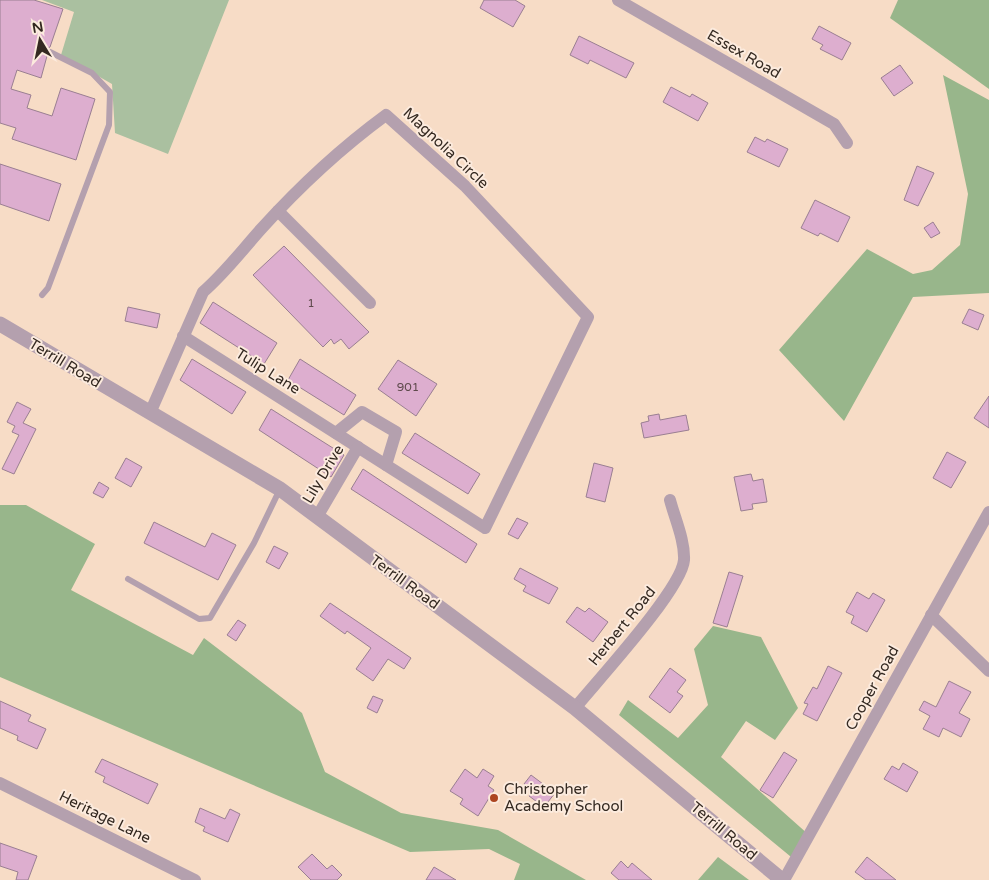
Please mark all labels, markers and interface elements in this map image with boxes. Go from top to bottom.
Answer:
north arrow [15,15,65,65]
text: N [31,18,45,37]
street label: Essex Road [704,26,784,82]
street label: Magnolia Circle [400,104,492,192]
house number: 1 [307,296,315,310]
street label: Terrill Road [26,334,104,392]
street label: Tulip Lane [232,344,304,398]
house number: 901 [397,380,419,394]
street label: Lily Drive [299,442,347,506]
street label: Terrill Road [367,551,443,613]
street label: Herbert Road [585,583,659,669]
street label: Cooper Road [841,643,903,733]
place label: Christopher Academy School [504,780,623,815]
street label: Heritage Lane [56,787,154,847]
marker: Christopher Academy School [488,792,500,804]
street label: Terrill Road [687,798,761,864]

